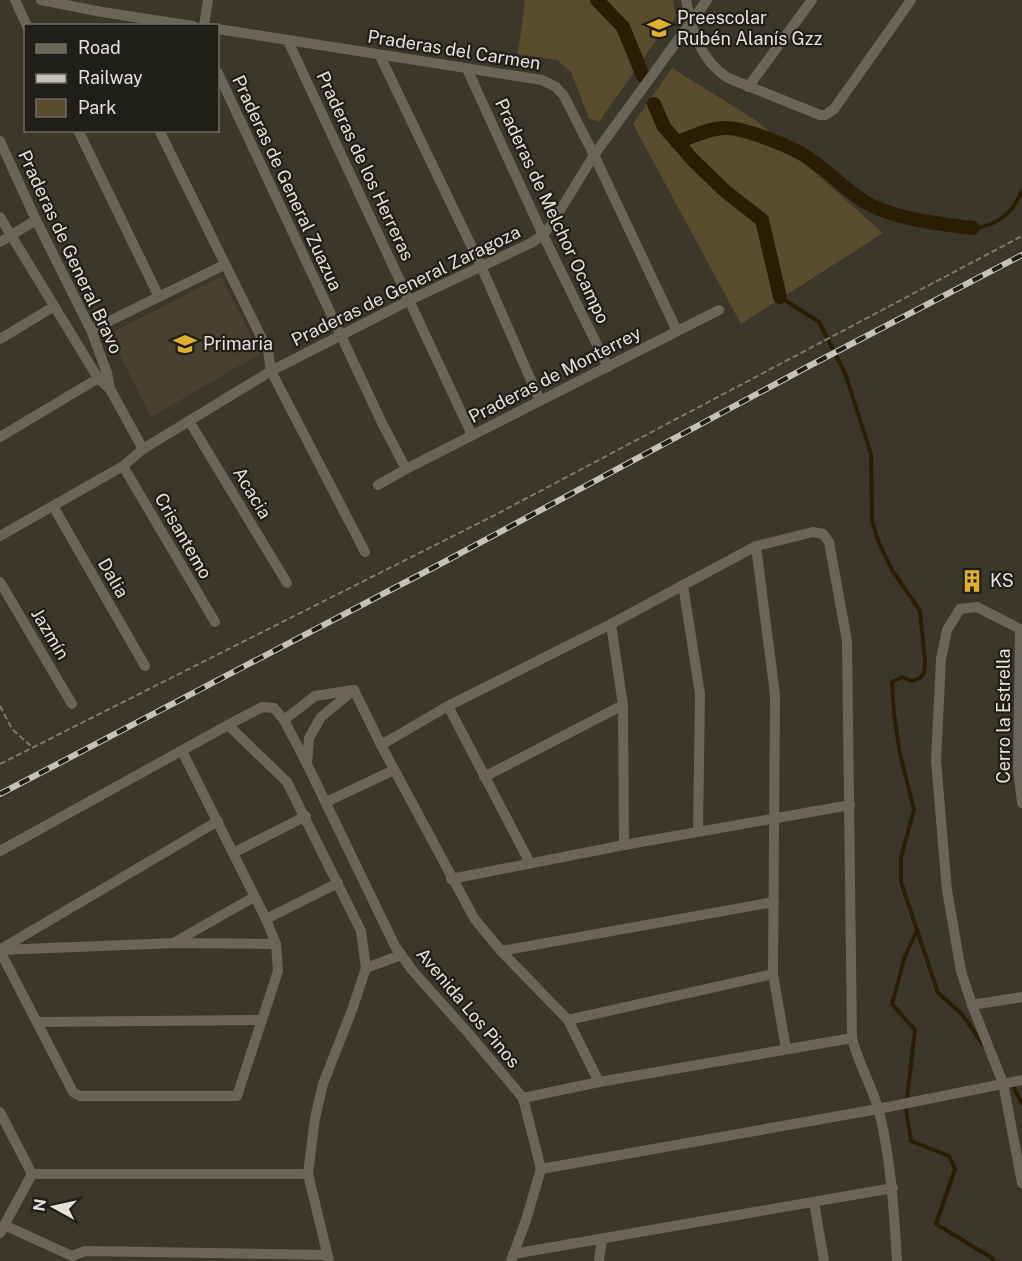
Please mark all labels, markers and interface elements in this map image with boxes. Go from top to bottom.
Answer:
place label: Preescolar Rubén Alanís Gzz [677,7,822,49]
school or university icon: Preescolar Rubén Alanís Gzz [646,15,672,41]
legend [24,24,219,132]
street label: Praderas del Carmen [366,25,542,74]
text: Road [78,37,121,58]
text: Railway [78,67,143,88]
street label: Praderas de los Herreras [312,68,419,264]
street label: Praderas de General Zuazua [228,72,347,294]
street label: Praderas de Melchor Ocampo [491,95,614,327]
text: Park [78,97,116,118]
street label: Praderas de General Bravo [14,147,127,357]
street label: Praderas de General Zaragoza [288,221,524,350]
street label: Praderas de Monterrey [465,322,645,427]
school or university icon: Primaria [172,331,198,357]
place label: Primaria [203,333,273,354]
street label: Acacia [229,463,276,522]
street label: Crisantemo [150,489,216,582]
street label: Dalia [94,554,133,601]
building icon: KS [959,568,985,594]
place label: KS [990,570,1014,591]
street label: Jazmín [27,604,74,663]
street label: Cerro la Estrella [993,648,1014,784]
street label: Avenida Los Pinos [412,944,525,1072]
north arrow [24,1177,84,1237]
text: N [29,1197,50,1213]

